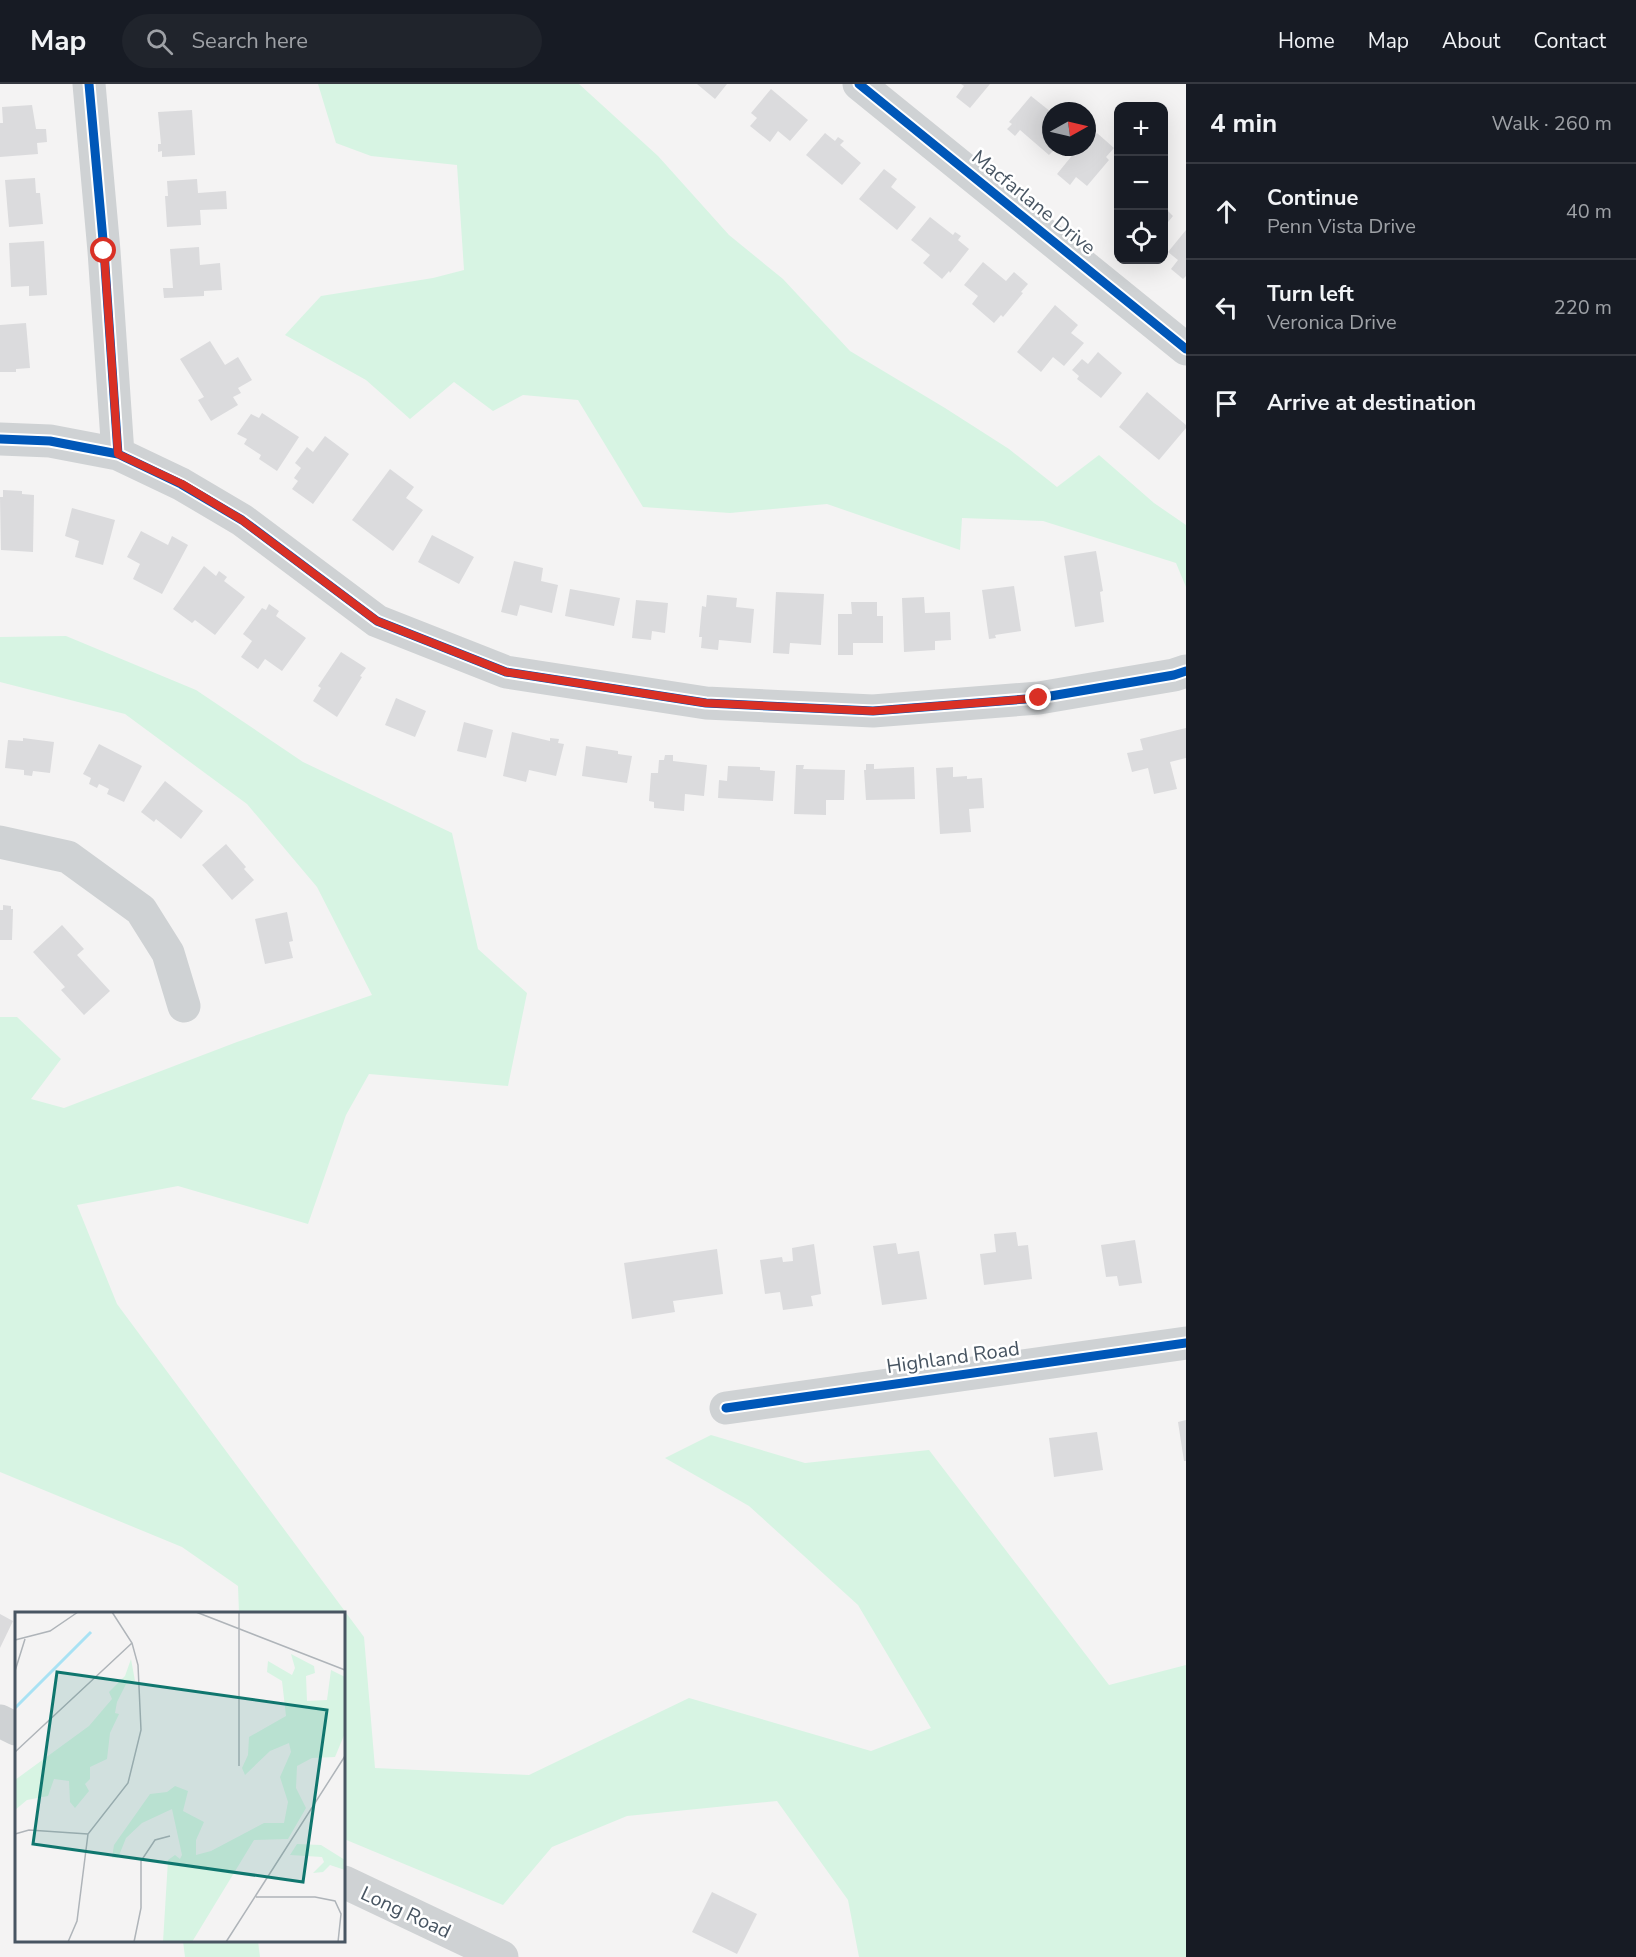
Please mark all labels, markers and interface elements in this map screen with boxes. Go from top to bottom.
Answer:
search box [122,14,542,68]
text: Map [30,22,86,60]
icon: search [143,25,176,58]
text: Search here [191,26,308,56]
text: Home [1278,27,1335,55]
text: Map [1368,27,1409,55]
text: About [1442,27,1500,55]
text: Contact [1533,27,1606,55]
north arrow [1042,102,1096,156]
map controls [1114,102,1168,264]
button: + [1114,102,1168,156]
text: 4 min [1210,106,1277,141]
text: Walk · 260 m [1492,110,1612,137]
street label: Macfarlane Drive [966,144,1101,261]
button: − [1114,156,1168,210]
text: Continue [1267,183,1358,213]
icon: ahead [1210,195,1243,228]
text: 40 m [1566,198,1612,225]
button: locate [1114,210,1168,264]
text: Penn Vista Drive [1267,213,1416,240]
route start [90,237,116,263]
text: Turn left [1267,279,1354,309]
icon: left [1210,291,1243,324]
text: 220 m [1554,294,1612,321]
text: Veronica Drive [1267,309,1397,336]
icon: arrive [1210,387,1243,420]
text: Arrive at destination [1267,388,1476,418]
route end [1025,684,1051,710]
street label: Highland Road [885,1335,1021,1380]
inset map [15,1612,345,1942]
street label: Long Road [356,1880,455,1945]

